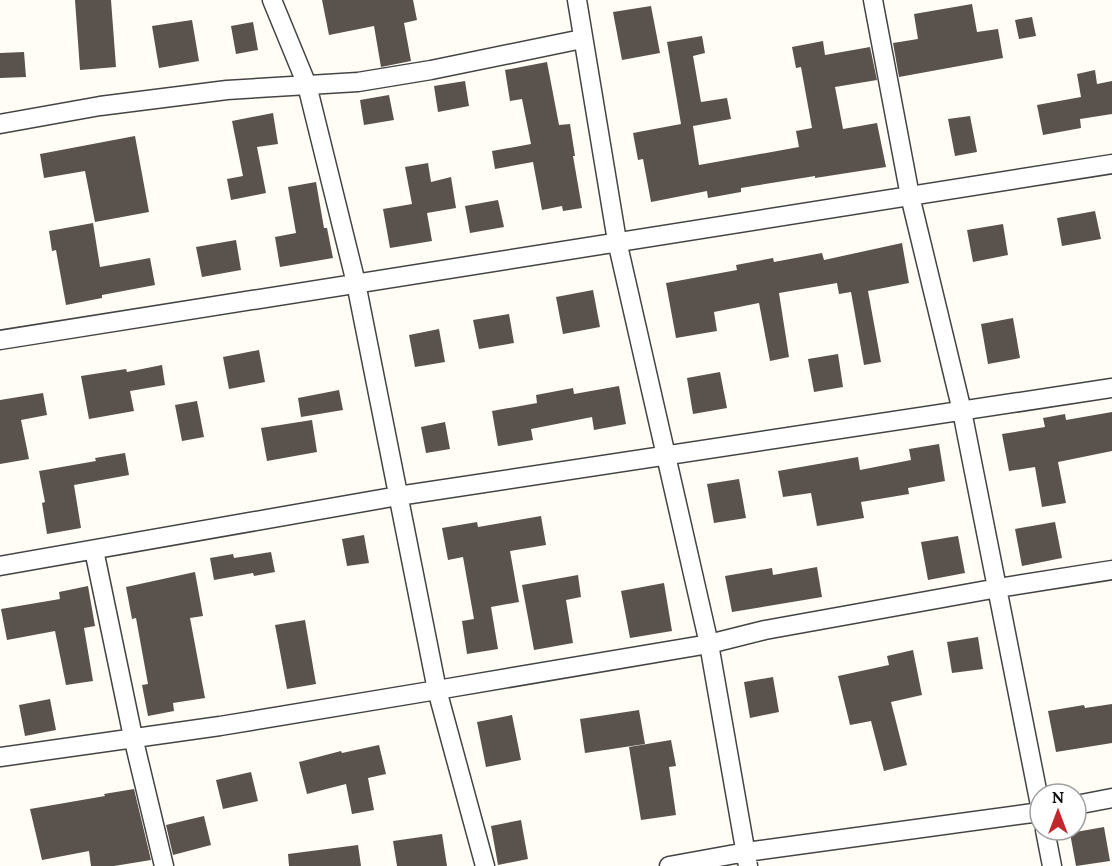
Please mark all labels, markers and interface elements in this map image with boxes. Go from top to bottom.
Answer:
north arrow [1028,782,1088,842]
text: N [1052,787,1064,807]

